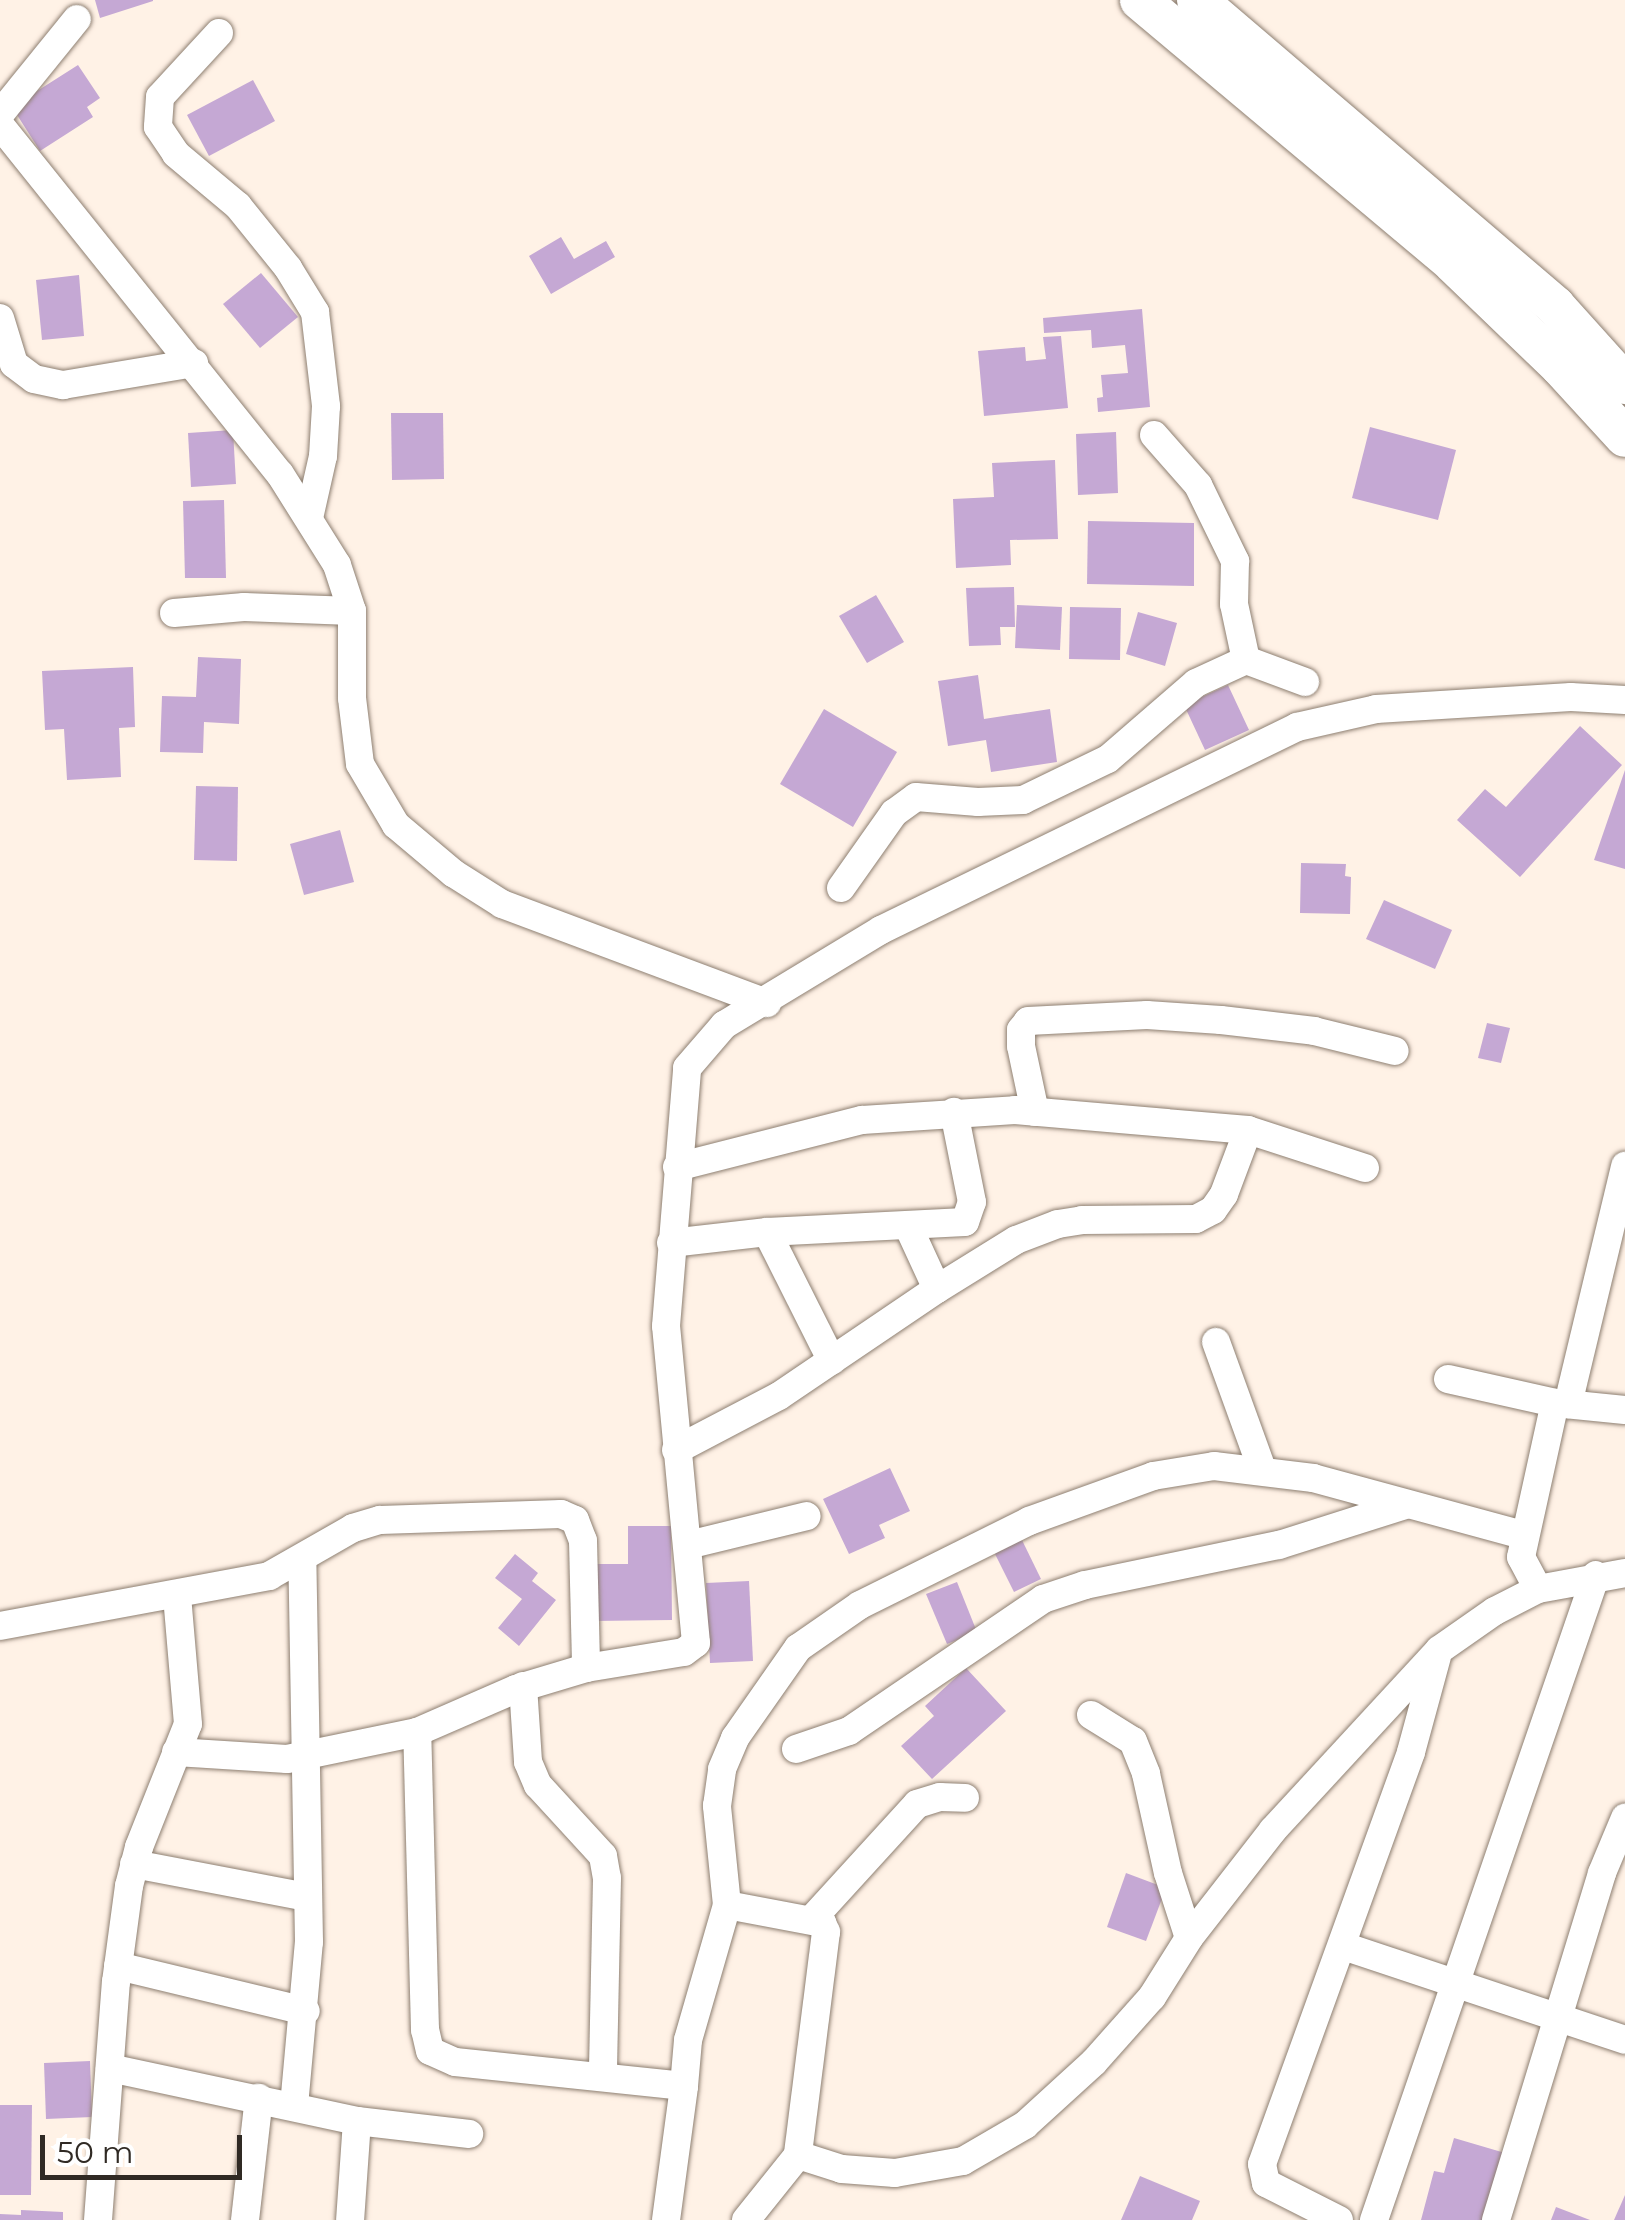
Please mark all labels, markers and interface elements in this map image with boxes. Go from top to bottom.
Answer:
scale bar [45,2115,248,2177]
text: 50 m [57,2134,134,2171]

